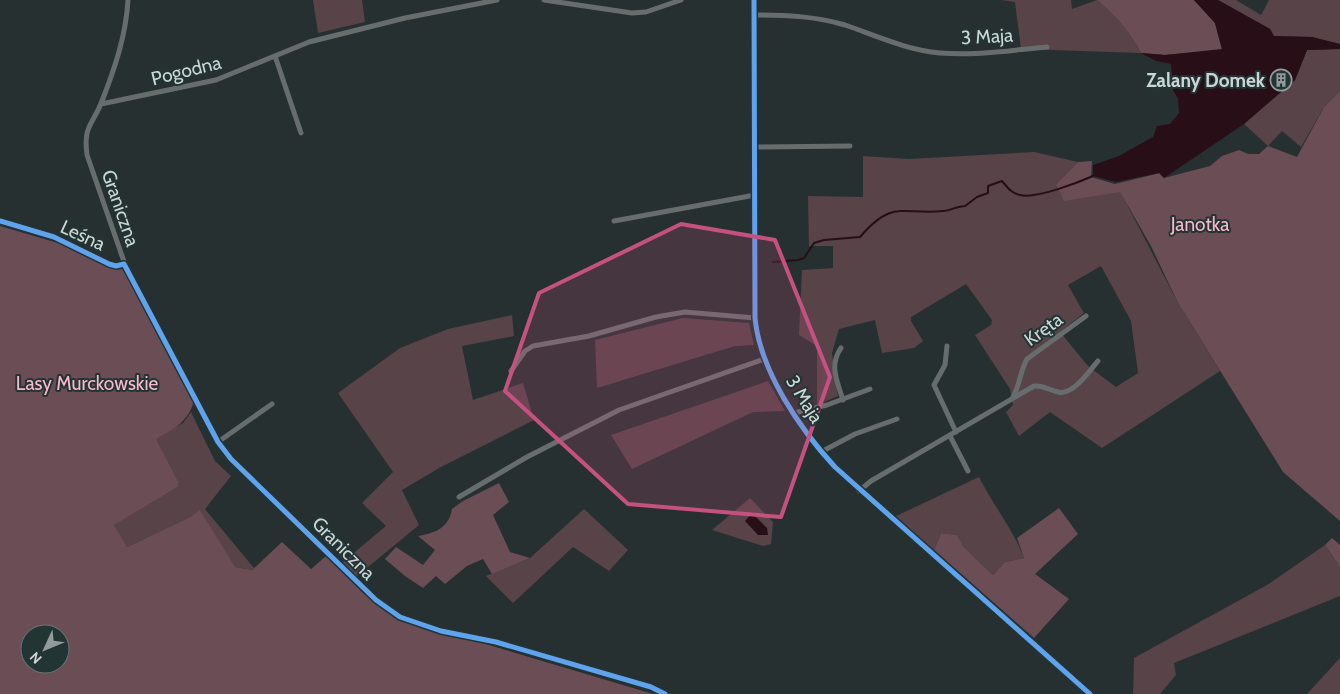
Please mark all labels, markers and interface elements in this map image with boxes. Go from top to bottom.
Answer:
street label: 3 Maja [960,24,1014,49]
street label: Pogodna [149,51,223,90]
building icon: Zalany Domek [1269,68,1293,92]
place label: Zalany Domek [1146,69,1266,92]
street label: Graniczna [97,167,144,250]
park label: Janotka [1170,213,1229,236]
street label: Leśna [57,215,109,256]
street label: Kręta [1020,308,1067,351]
street label: 3 Maja [781,371,828,427]
park label: Lasy Murckowskie [16,372,158,395]
street label: Graniczna [307,512,380,585]
north arrow [20,624,70,674]
text: N [26,648,46,668]

